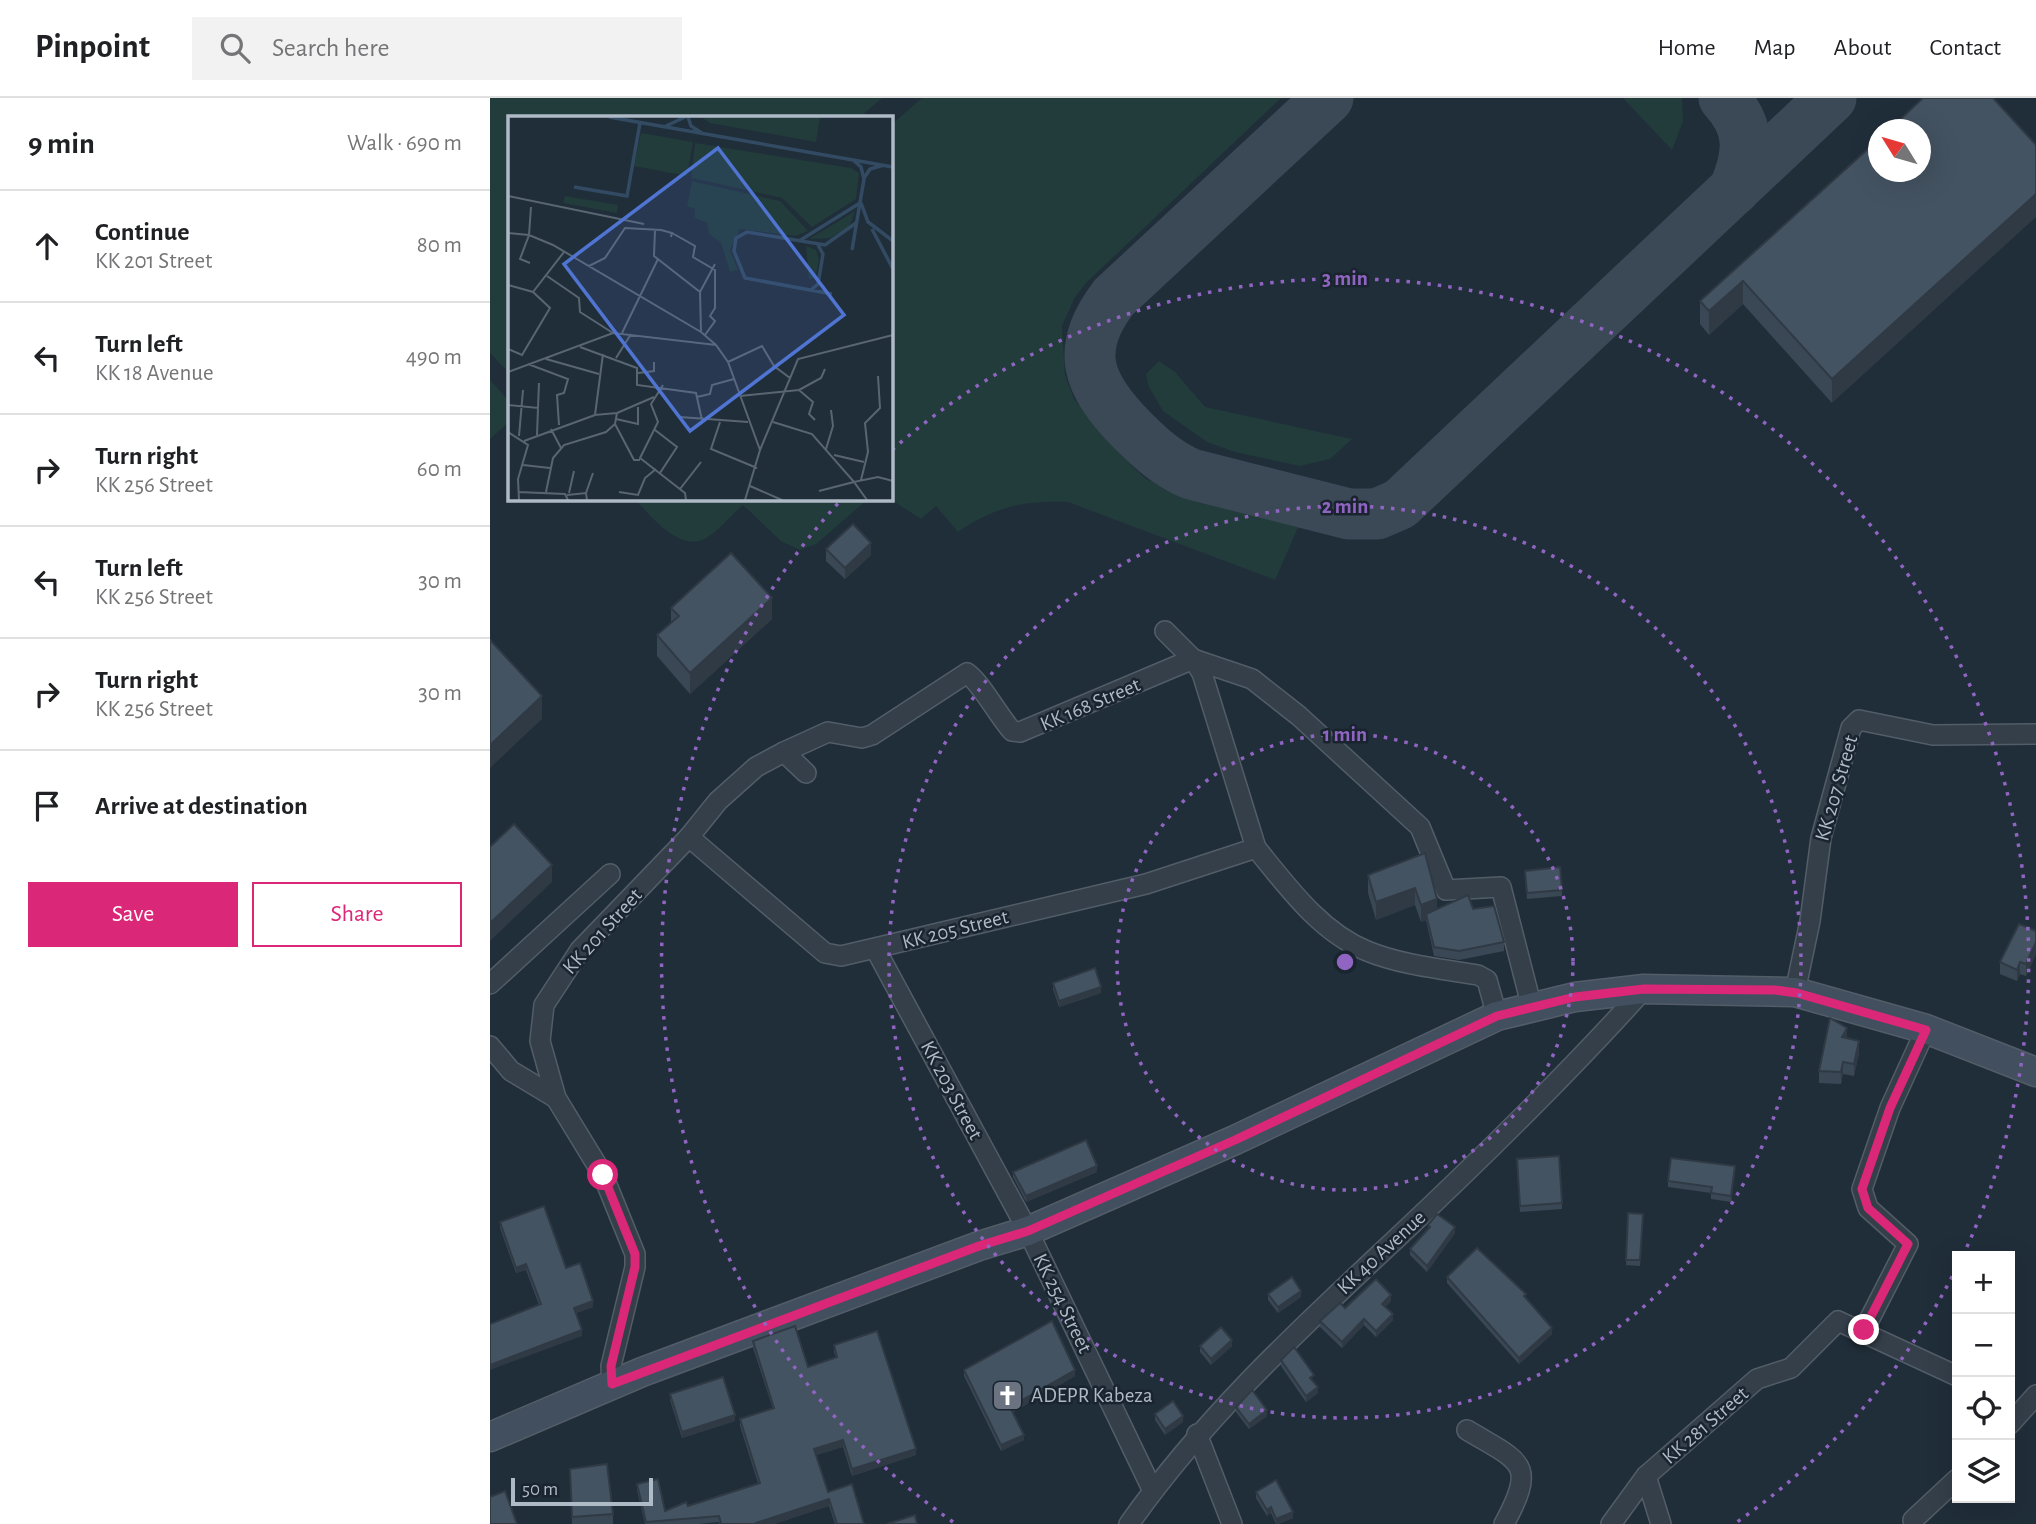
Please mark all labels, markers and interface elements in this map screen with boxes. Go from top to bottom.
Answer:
search box [192,17,682,80]
icon: search [216,29,254,67]
text: Pinpoint [35,31,150,64]
text: Search here [272,35,390,61]
text: Home [1658,36,1716,60]
text: Map [1754,36,1796,60]
text: About [1834,36,1891,60]
text: Contact [1929,36,2001,60]
inset map [508,116,892,500]
north arrow [1868,119,1931,182]
text: 9 min [28,129,95,159]
text: Walk · 690 m [347,132,462,155]
text: Continue [95,219,190,245]
icon: ahead [28,227,66,265]
text: 80 m [417,234,462,257]
text: KK 201 Street [95,250,212,273]
text: 3 min [1322,268,1368,289]
text: Turn left [95,331,183,357]
icon: left [28,339,66,377]
text: 490 m [406,346,462,369]
text: KK 18 Avenue [95,362,214,385]
text: Turn right [95,443,198,469]
icon: right [28,451,66,489]
text: 60 m [417,458,462,481]
text: KK 256 Street [95,474,213,497]
text: 2 min [1322,496,1368,517]
text: Turn left [95,555,183,581]
icon: left [28,563,66,601]
text: 30 m [418,570,462,593]
text: KK 256 Street [95,586,213,609]
text: Turn right [95,667,198,693]
street label: KK 168 Street [1037,674,1144,735]
icon: right [28,675,66,713]
text: 30 m [418,682,462,705]
text: KK 256 Street [95,698,213,721]
text: 1 min [1323,724,1367,745]
street label: KK 207 Street [1811,733,1862,843]
icon: arrive [28,787,66,825]
text: Arrive at destination [95,793,308,819]
button: Save [28,882,238,947]
button: Share [252,882,462,947]
street label: KK 201 Street [559,884,646,978]
street label: KK 205 Street [900,906,1011,953]
centre of rings [1333,950,1357,974]
street label: KK 203 Street [917,1037,986,1143]
route start [587,1159,618,1190]
street label: KK 40 Avenue [1333,1206,1430,1298]
street label: KK 254 Street [1029,1250,1096,1357]
map controls [1952,1251,2015,1503]
button: + [1952,1251,2015,1314]
route end [1848,1314,1879,1345]
button: − [1952,1314,2015,1377]
button: locate [1952,1377,2015,1440]
church icon: ADEPR Kabeza [991,1378,1025,1412]
street label: KK 281 Street [1658,1382,1752,1468]
place label: ADEPR Kabeza [1031,1385,1153,1406]
button: layers [1952,1440,2015,1503]
scale bar [511,1475,653,1507]
text: 50 m [522,1480,558,1499]

